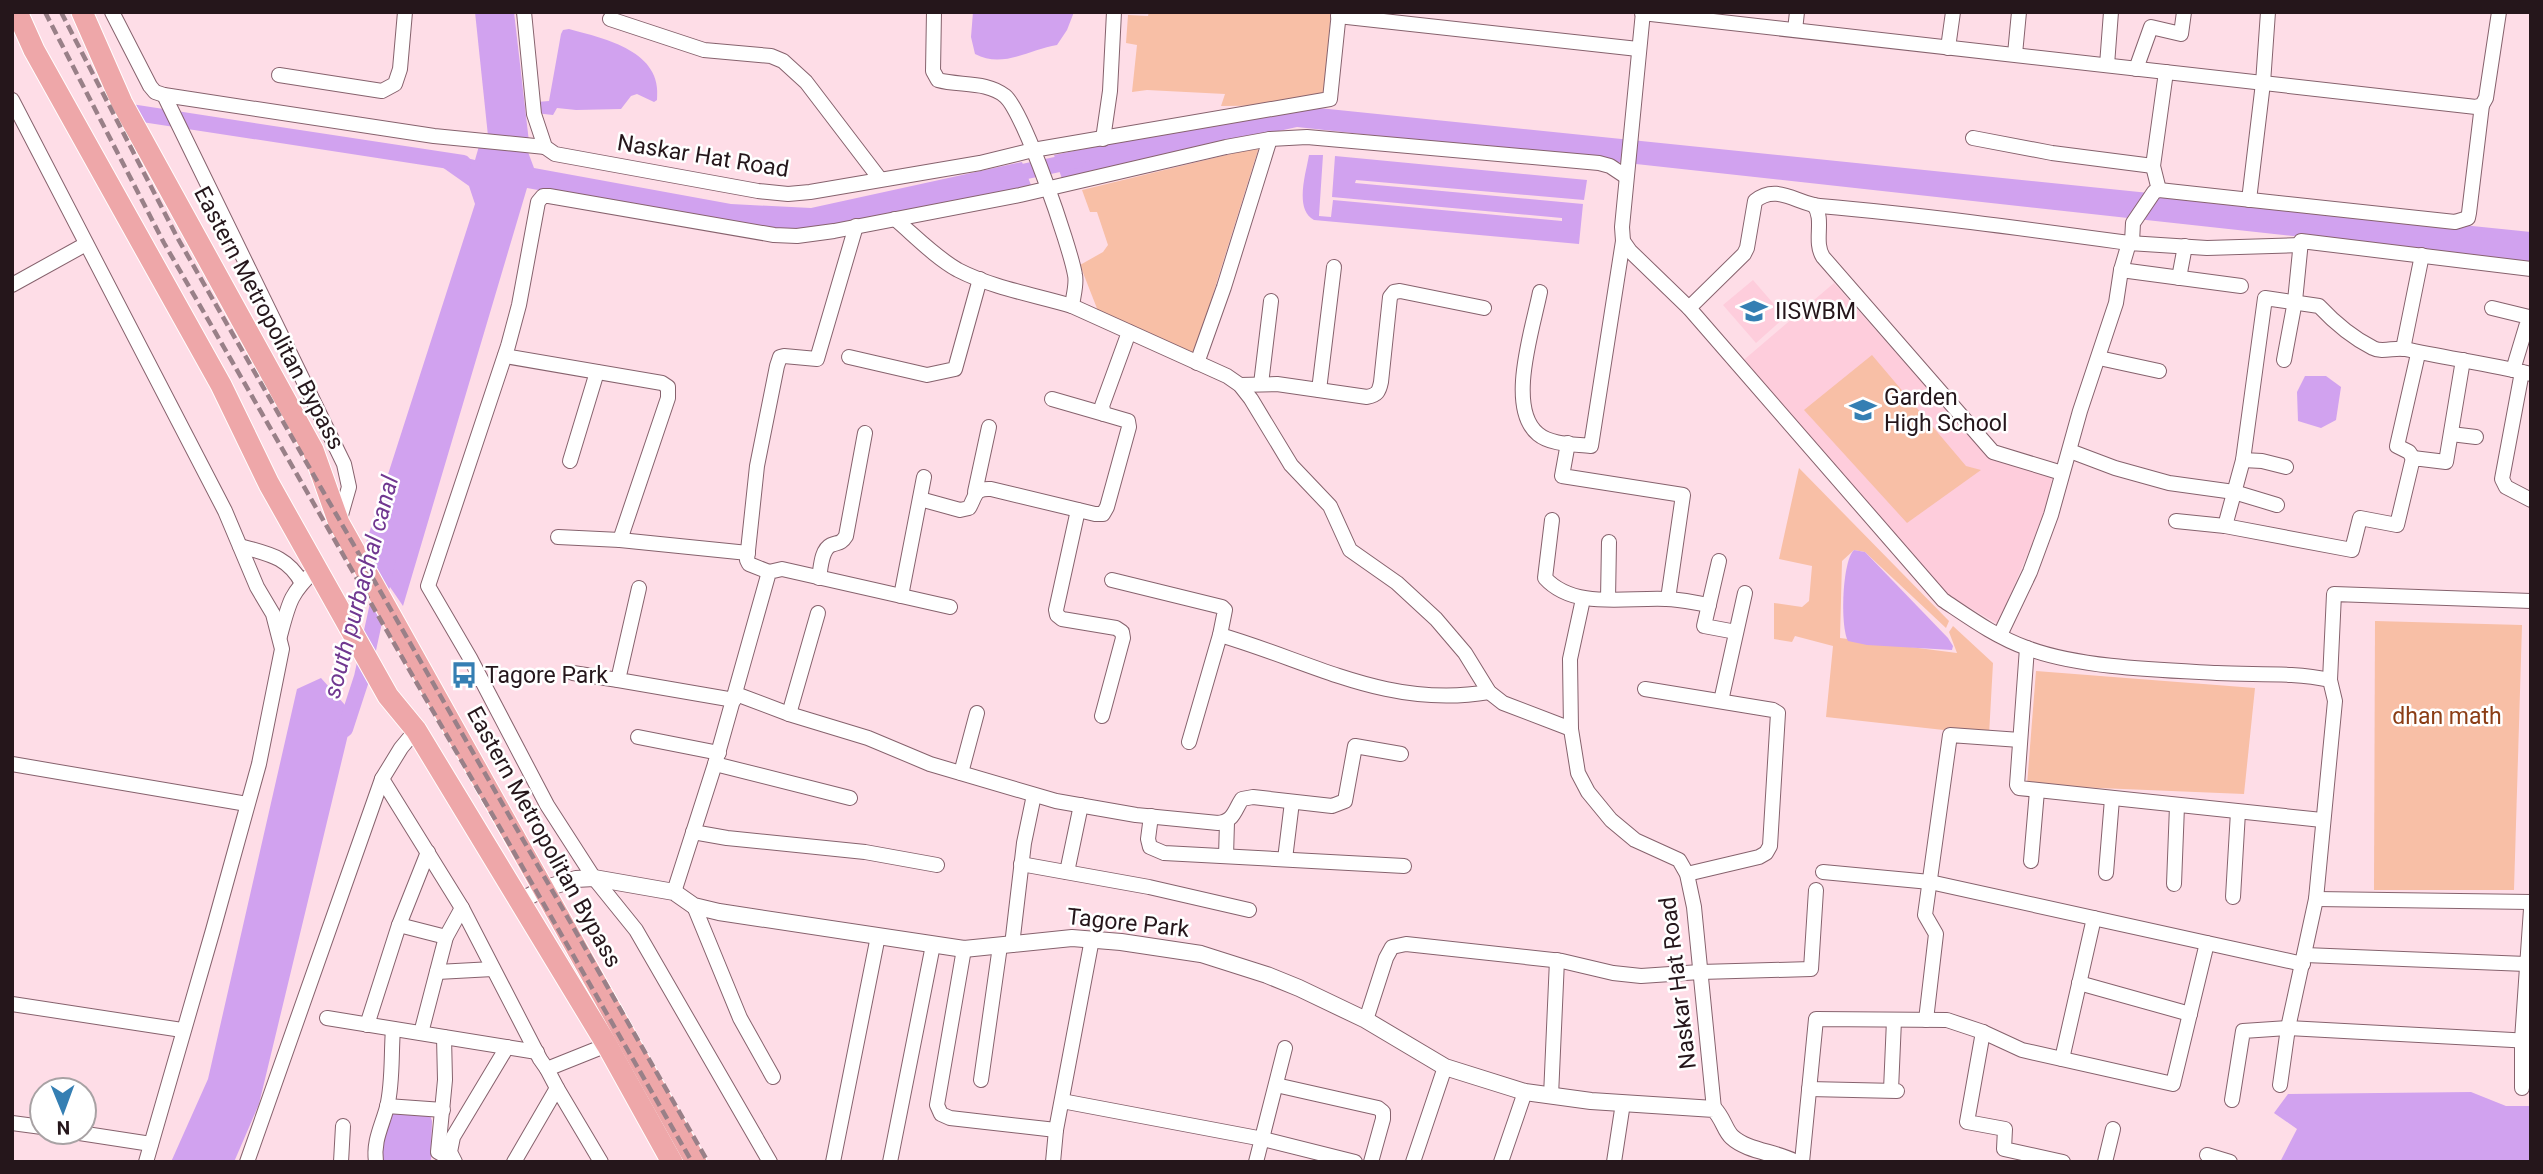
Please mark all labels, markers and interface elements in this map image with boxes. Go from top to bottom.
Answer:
street label: Naskar Hat Road [615,129,791,183]
street label: Eastern Metropolitan Bypass [188,182,350,454]
school or university icon: IISWBM [1739,296,1769,326]
place label: IISWBM [1775,298,1856,325]
place label: Garden High School [1884,384,2007,437]
school or university icon: Garden High School [1848,395,1878,425]
water label: south purbachal canal [318,472,404,701]
bus stop icon: Tagore Park [449,660,479,690]
place label: Tagore Park [485,662,608,689]
street label: Eastern Metropolitan Bypass [461,702,627,972]
park label: dhan math [2392,703,2502,730]
street label: Naskar Hat Road [1654,895,1702,1071]
street label: Tagore Park [1066,903,1191,943]
north arrow [28,1076,98,1146]
text: N [56,1116,70,1139]

